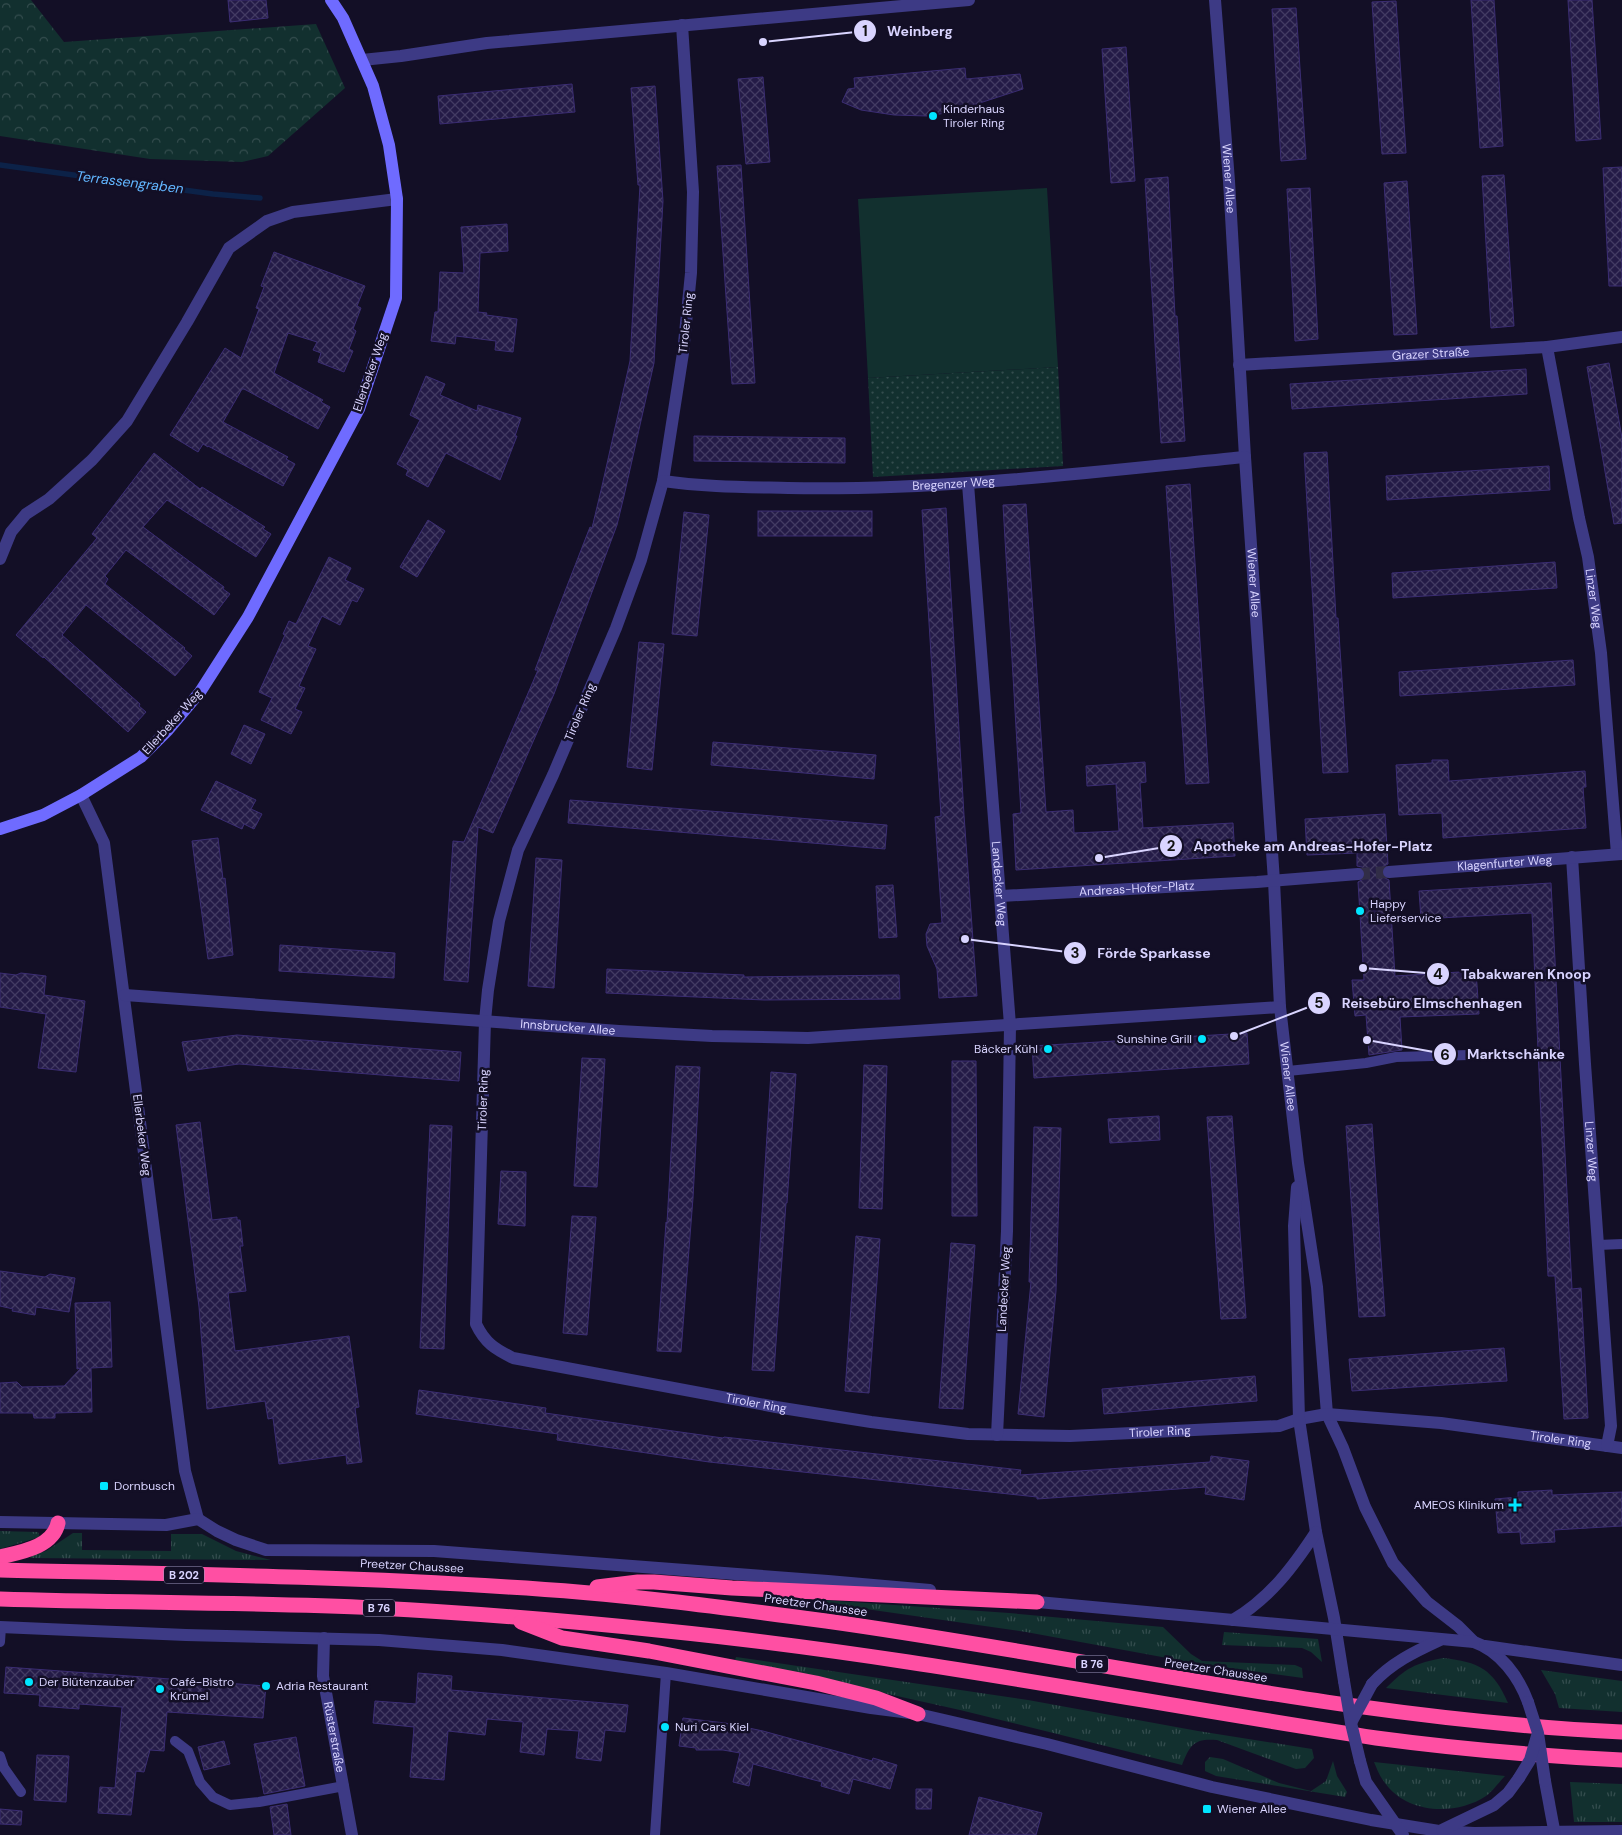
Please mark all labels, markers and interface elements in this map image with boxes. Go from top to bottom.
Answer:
callout: Weinberg [852,16,963,45]
text: 1 [862,21,868,41]
text: Weinberg [887,22,953,40]
place label: Kinderhaus Tiroler Ring [943,101,1005,131]
marker: Kinderhaus Tiroler Ring [927,110,939,122]
street label: Wiener Allee [1218,143,1239,214]
water label: Terrassengraben [75,166,185,198]
street label: Tiroler Ring [675,291,697,355]
street label: Ellerbeker Weg [349,330,391,413]
street label: Grazer Straße [1392,344,1470,364]
street label: Bregenzer Weg [912,473,996,494]
street label: Wiener Allee [1243,547,1264,618]
street label: Linzer Weg [1582,568,1606,630]
street label: Tiroler Ring [561,680,600,744]
street label: Ellerbeker Weg [139,686,206,758]
callout: Apotheke am Andreas-Hofer-Platz [1159,831,1443,860]
text: 2 [1167,836,1176,856]
text: Apotheke am Andreas-Hofer-Platz [1194,837,1433,855]
street label: Landecker Weg [988,841,1010,927]
street label: Klagenfurter Weg [1456,851,1553,875]
street label: Andreas-Hofer-Platz [1079,877,1195,900]
place label: Happy Lieferservice [1370,896,1441,926]
marker: Happy Lieferservice [1354,905,1366,917]
callout: Förde Sparkasse [1063,938,1221,967]
text: 3 [1070,943,1080,963]
text: Förde Sparkasse [1097,944,1211,962]
callout: Tabakwaren Knoop [1426,959,1601,988]
text: 4 [1433,964,1443,984]
text: Tabakwaren Knoop [1461,965,1591,983]
callout: Reisebüro Elmschenhagen [1306,989,1532,1018]
text: 5 [1314,993,1324,1013]
text: Reisebüro Elmschenhagen [1342,994,1522,1012]
street label: Innsbrucker Allee [520,1016,616,1039]
place label: Sunshine Grill [1117,1031,1192,1047]
marker: Sunshine Grill [1196,1033,1208,1045]
callout: Marktschänke [1433,1040,1575,1069]
place label: Bäcker Kühl [974,1041,1038,1057]
street label: Wiener Allee [1276,1041,1300,1112]
marker: Bäcker Kühl [1042,1043,1054,1055]
text: 6 [1440,1045,1450,1065]
text: Marktschänke [1467,1045,1565,1063]
street label: Tiroler Ring [474,1069,492,1131]
street label: Ellerbeker Weg [129,1093,155,1177]
street label: Linzer Weg [1581,1121,1601,1182]
street label: Landecker Weg [994,1246,1014,1332]
street label: Tiroler Ring [724,1390,788,1417]
street label: Tiroler Ring [1129,1422,1191,1441]
street label: Tiroler Ring [1529,1427,1593,1452]
place label: Dornbusch [114,1478,175,1494]
marker: Dornbusch [98,1480,110,1492]
place label: AMEOS Klinikum [1414,1497,1504,1513]
marker: AMEOS Klinikum [1508,1498,1522,1512]
street label: Preetzer Chaussee [360,1555,464,1577]
road number: B 202 [164,1566,204,1584]
street label: Preetzer Chaussee [763,1590,869,1620]
road number: B 76 [363,1600,395,1616]
street label: Preetzer Chaussee [1163,1654,1269,1686]
road number: B 76 [1076,1656,1108,1672]
place label: Der Blütenzauber [39,1674,135,1690]
place label: Café-Bistro Krümel [170,1674,234,1704]
marker: Der Blütenzauber [23,1676,35,1688]
place label: Adria Restaurant [276,1678,369,1694]
marker: Adria Restaurant [260,1680,272,1692]
marker: Café-Bistro Krümel [154,1683,166,1695]
street label: Rüsterstraße [320,1700,348,1774]
place label: Nuri Cars Kiel [675,1719,749,1735]
marker: Nuri Cars Kiel [659,1721,671,1733]
place label: Wiener Allee [1217,1801,1287,1817]
marker: Wiener Allee [1201,1803,1213,1815]

